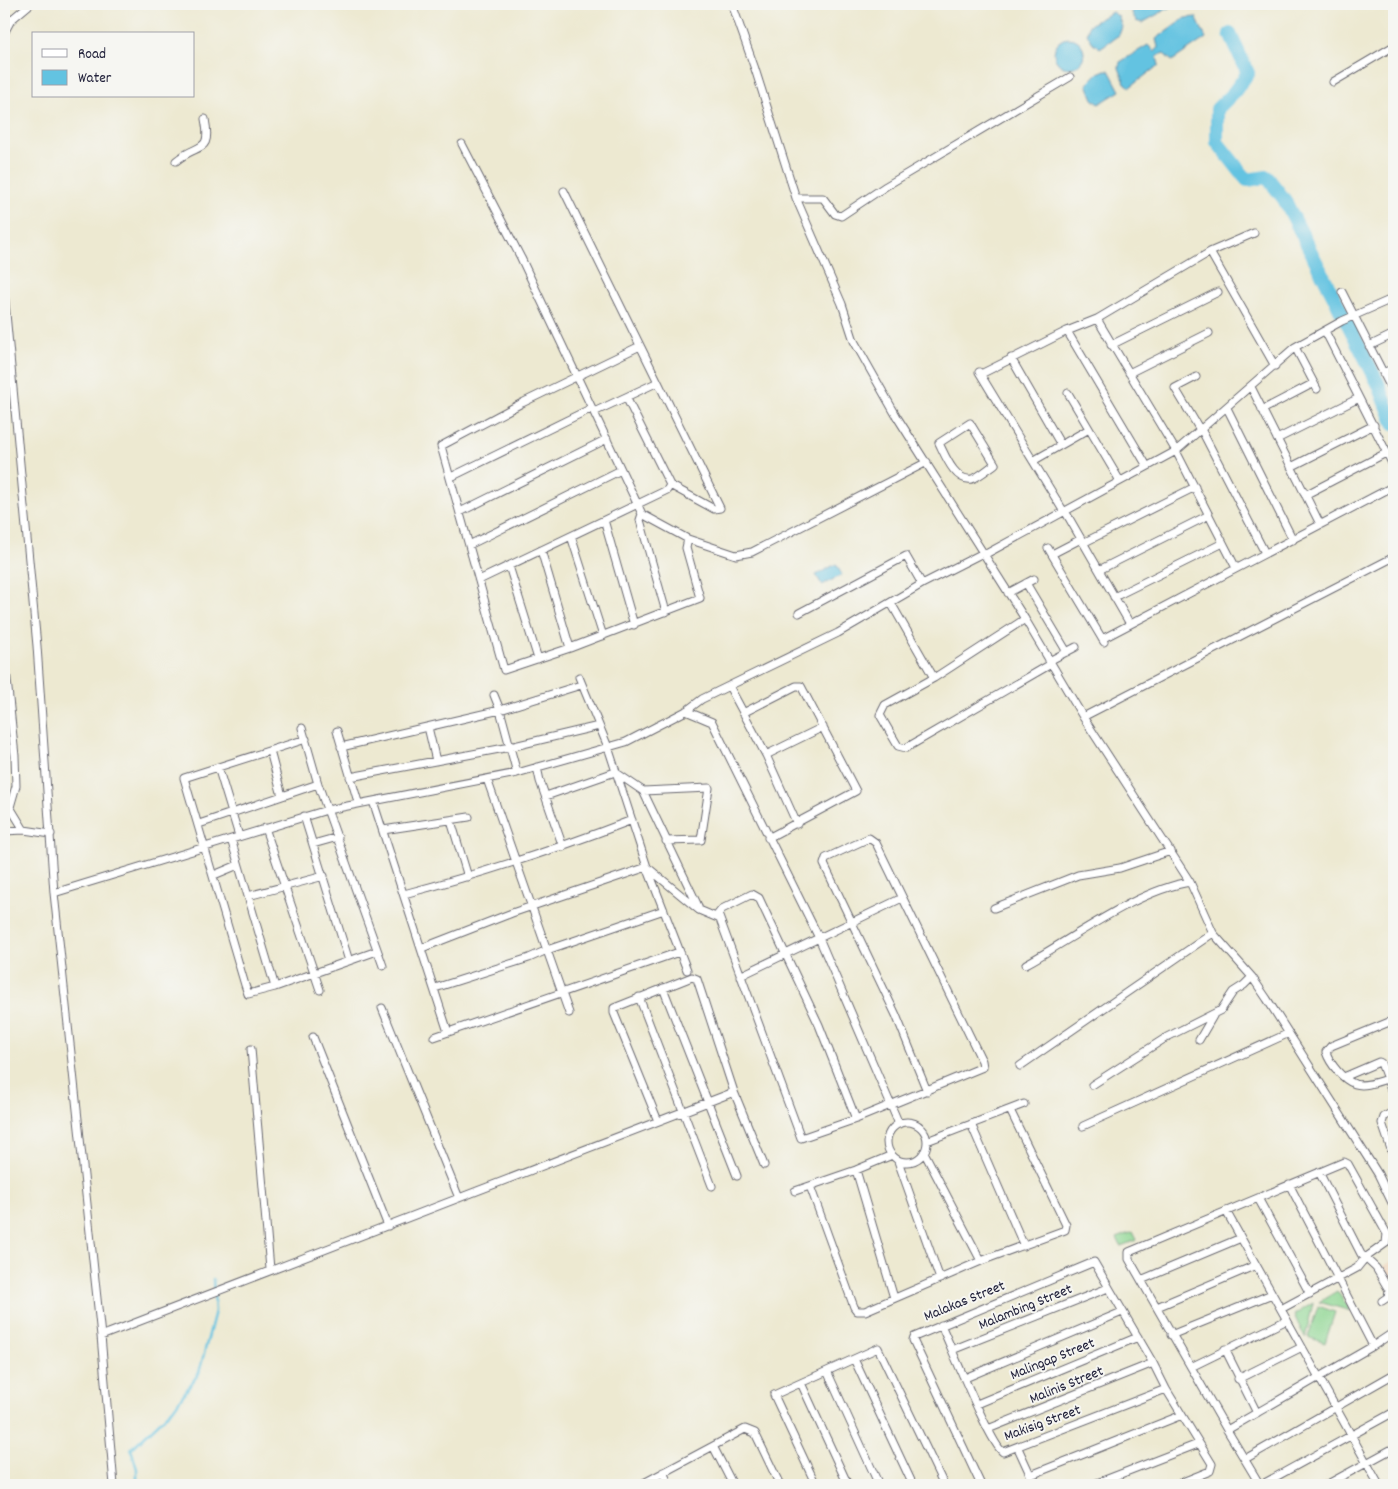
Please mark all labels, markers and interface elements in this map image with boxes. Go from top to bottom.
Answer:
legend [32,32,195,98]
text: Road [78,44,106,66]
text: Water [78,68,112,90]
street label: Malakas Street [921,1275,1009,1328]
street label: Malambing Street [976,1279,1076,1337]
street label: Malingap Street [1007,1333,1099,1387]
street label: Malinis Street [1026,1361,1107,1411]
street label: Makisig Street [1001,1400,1085,1448]

